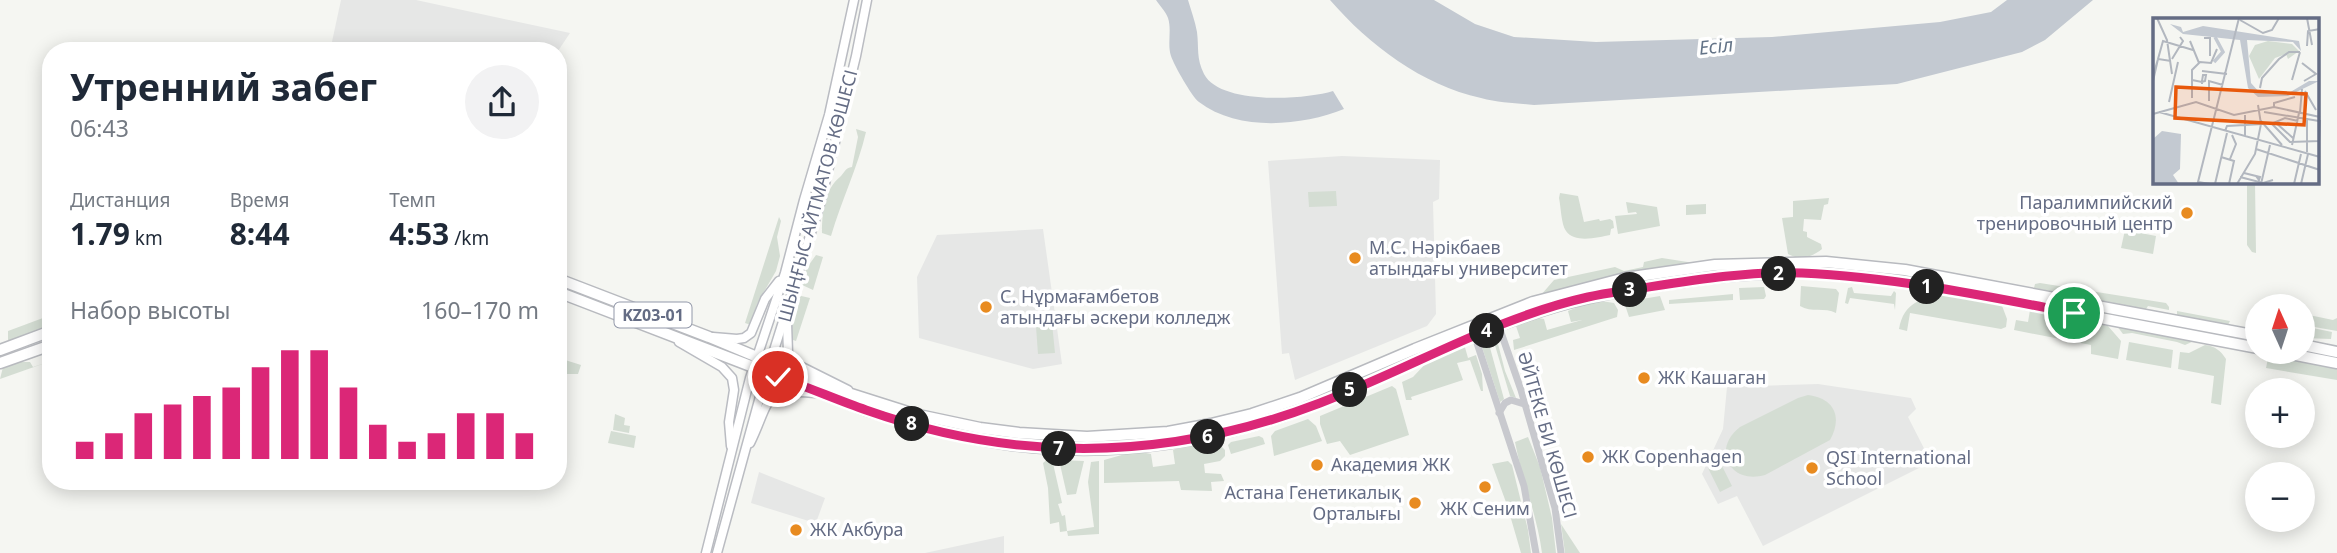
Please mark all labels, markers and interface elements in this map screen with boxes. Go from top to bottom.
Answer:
inset map [2153,18,2320,184]
water label: Есіл [1698,31,1735,61]
text: Утренний забег [70,60,377,112]
button: share [465,65,539,139]
street label: ШЫҢҒЫС АЙТМАТОВ КӨШЕСІ [772,67,862,324]
text: 06:43 [70,112,129,144]
text: Дистанция [70,187,170,213]
text: Время [230,187,290,213]
text: Темп [389,187,436,213]
place label: Паралимпийский тренировочный центр [1977,190,2173,235]
marker: Паралимпийский тренировочный центр [2179,205,2195,221]
text: 1.79 [70,213,130,254]
text: 8:44 [230,213,290,254]
text: 4:53 [389,213,449,254]
text: km [130,225,163,251]
text: /km [449,225,489,251]
place label: М.С. Нәрікбаев атындағы университет [1369,235,1568,280]
marker: М.С. Нәрікбаев атындағы университет [1347,250,1363,266]
pin: 2 [1762,256,1796,292]
text: 2 [1773,260,1784,286]
pin: 1 [1910,270,1944,304]
pin: 3 [1612,272,1648,308]
text: 1 [1921,273,1932,299]
text: 3 [1624,276,1635,302]
pin [2044,283,2104,343]
place label: С. Нұрмағамбетов атындағы әскери колледж [1000,284,1231,329]
text: Набор высоты [70,294,230,326]
text: 160–170 m [421,294,539,326]
icon: arrive [2055,294,2093,332]
north arrow [2245,294,2315,364]
map controls [2245,294,2315,532]
marker: С. Нұрмағамбетов атындағы әскери колледж [978,299,994,315]
road number: KZ03-01 [614,302,692,328]
pin: 4 [1470,314,1504,348]
text: 4 [1481,317,1492,343]
pin [748,347,808,407]
street label: ӘЙТЕКЕ БИ КӨШЕСІ [1513,349,1583,521]
icon: check [759,358,797,396]
place label: ЖК Кашаган [1658,365,1766,389]
marker: ЖК Кашаган [1636,370,1652,386]
pin: 5 [1332,372,1368,408]
text: 5 [1344,376,1355,402]
button: + [2245,378,2315,448]
pin: 8 [894,406,930,442]
text: 8 [906,410,917,436]
pin: 6 [1190,420,1226,454]
text: 6 [1202,423,1213,449]
pin: 7 [1042,432,1076,466]
text: 7 [1053,435,1064,461]
place label: ЖК Copenhagen [1602,444,1742,468]
place label: QSI International School [1826,445,1971,490]
marker: ЖК Copenhagen [1580,449,1596,465]
place label: Академия ЖК [1331,452,1451,476]
marker: Академия ЖК [1309,457,1325,473]
marker: QSI International School [1804,460,1820,476]
button: − [2245,462,2315,532]
marker: ЖК Сеним [1477,479,1493,495]
place label: Астана Генетикалық Орталығы [1225,480,1401,525]
marker: Астана Генетикалық Орталығы [1407,495,1423,511]
place label: ЖК Сеним [1440,496,1530,520]
place label: ЖК Акбура [810,517,904,541]
marker: ЖК Акбура [788,522,804,538]

